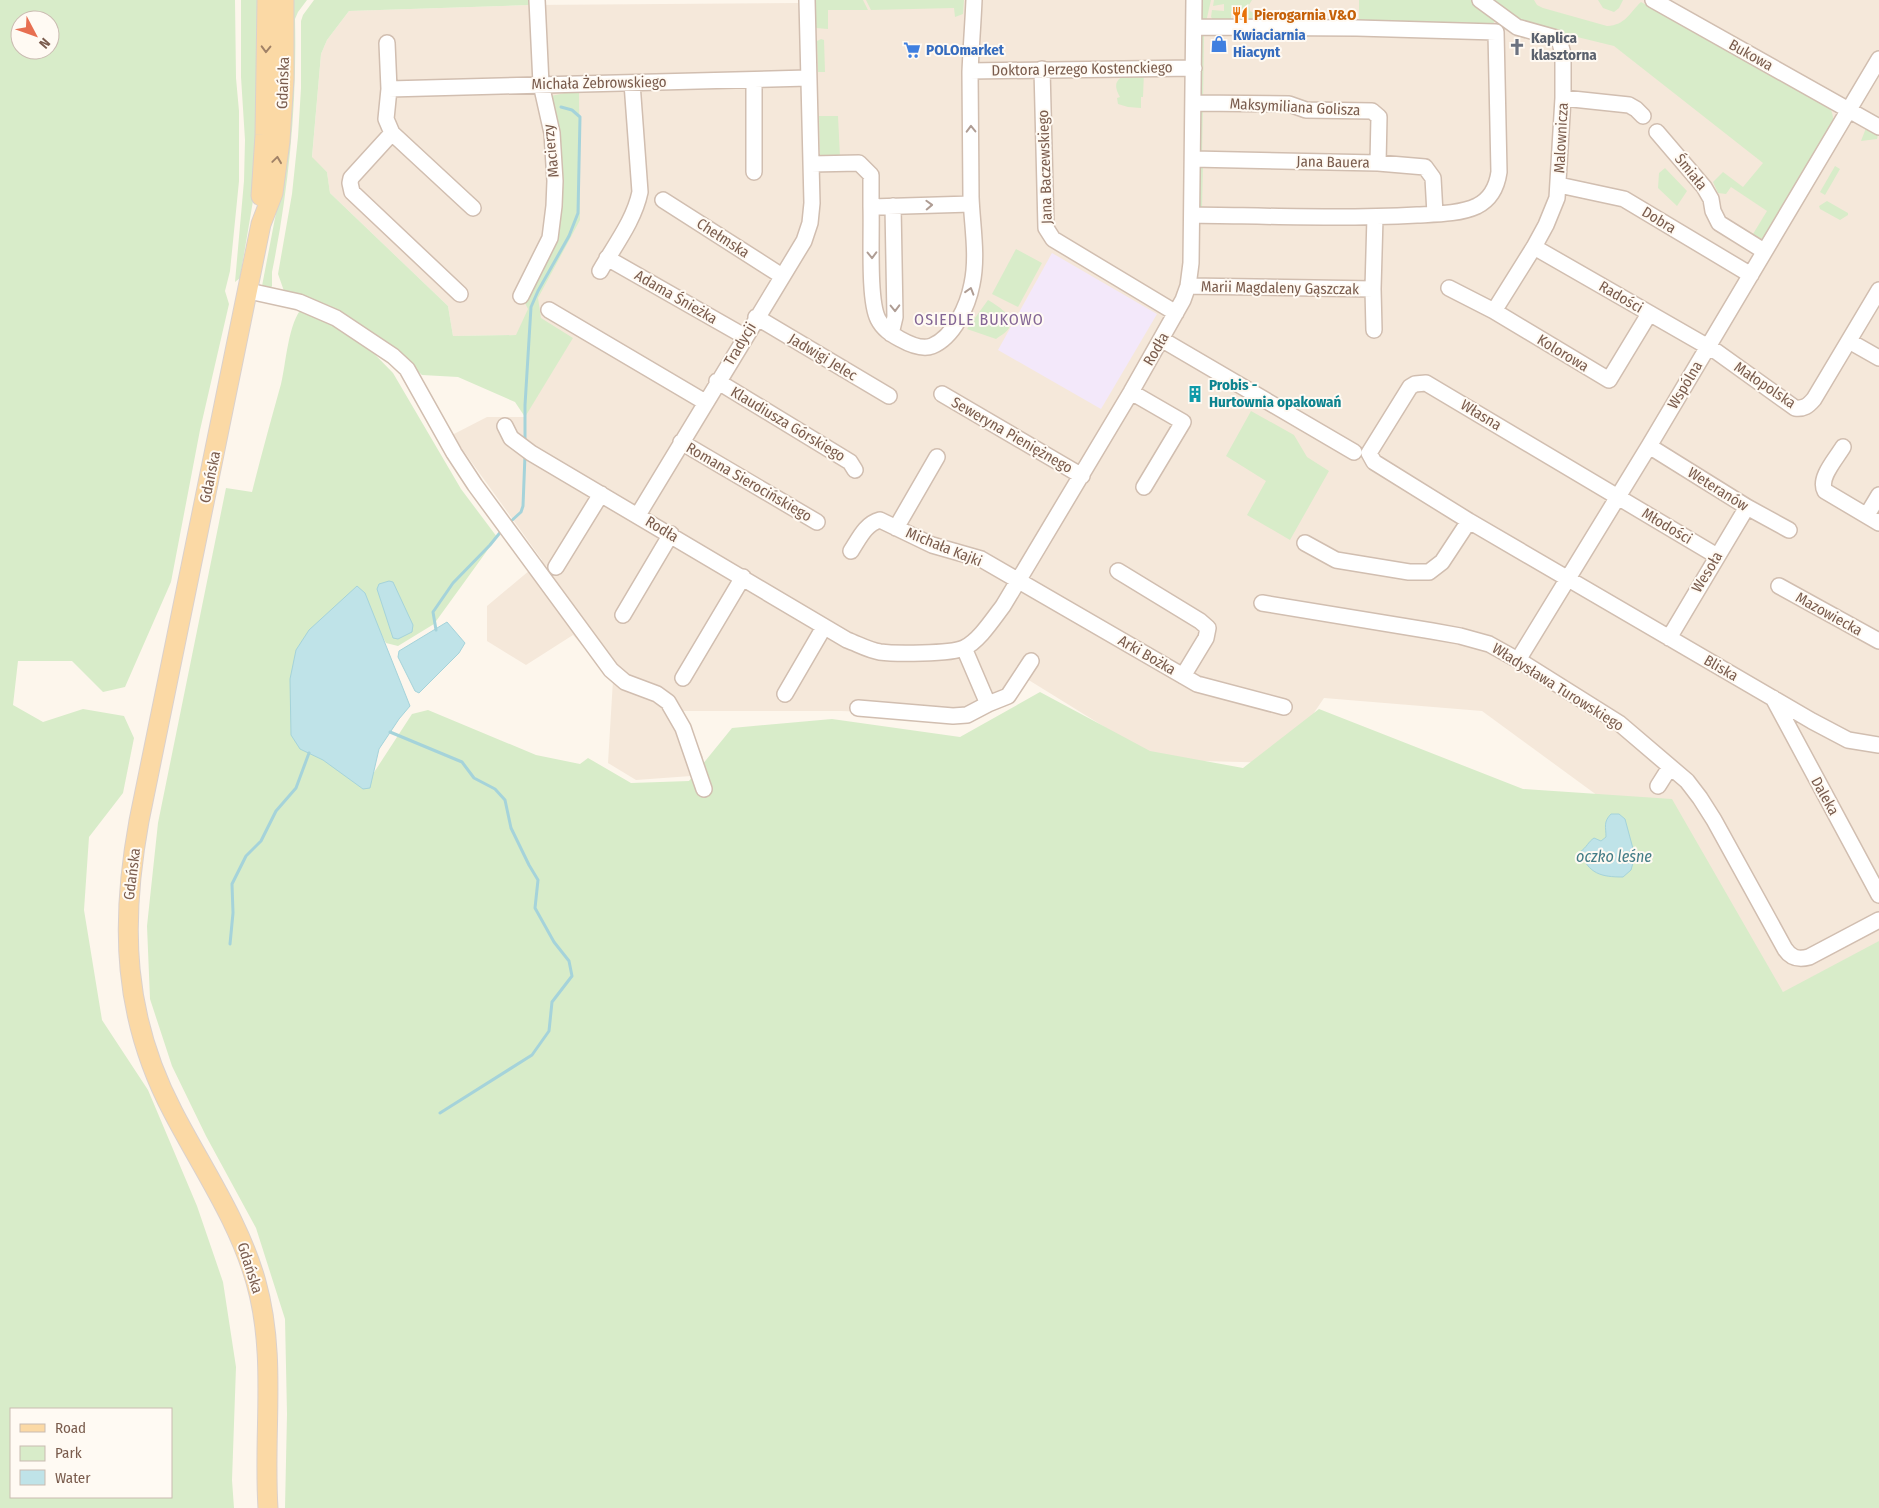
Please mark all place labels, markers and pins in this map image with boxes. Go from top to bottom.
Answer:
restaurant icon: Pierogarnia V&O [1230,5,1250,25]
place label: Pierogarnia V&O [1254,6,1357,24]
place label: Kwiaciarnia Hiacynt [1233,26,1306,61]
place label: Kaplica klasztorna [1531,29,1597,64]
shop icon: Kwiaciarnia Hiacynt [1209,34,1229,54]
church icon: Kaplica klasztorna [1507,37,1527,57]
supermarket icon: POLOmarket [902,40,922,60]
place label: POLOmarket [926,41,1005,59]
place label: Probis - Hurtownia opakowań [1209,376,1341,411]
building icon: Probis - Hurtownia opakowań [1185,384,1205,404]

